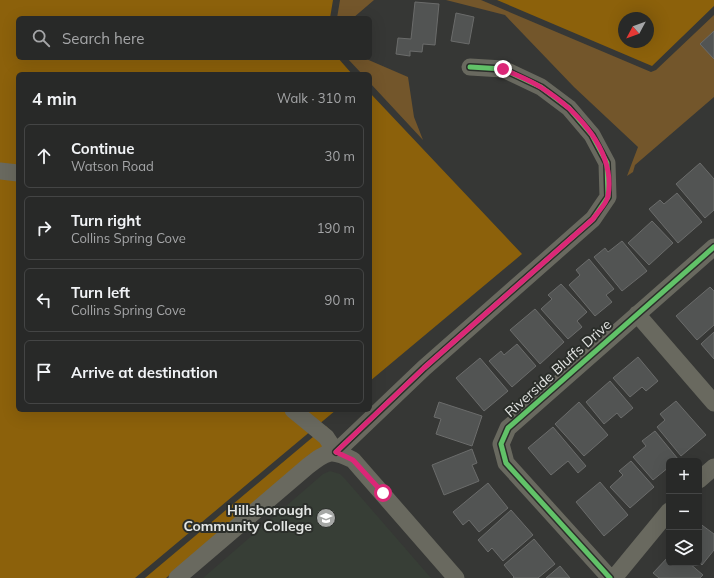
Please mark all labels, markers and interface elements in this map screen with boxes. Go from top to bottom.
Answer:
north arrow [618,12,654,48]
search box [16,16,372,60]
icon: search [30,27,52,49]
text: Search here [62,29,144,48]
route end [494,60,512,78]
text: 4 min [32,88,77,109]
text: Walk · 310 m [277,90,356,106]
text: Continue [71,139,134,158]
icon: ahead [33,145,55,167]
text: 30 m [325,148,355,164]
text: Watson Road [71,158,154,174]
text: Turn right [71,211,141,230]
icon: right [33,217,55,239]
text: 190 m [317,220,355,236]
text: Collins Spring Cove [71,230,186,246]
text: Turn left [71,283,130,302]
icon: left [33,289,55,311]
text: 90 m [325,292,355,308]
text: Collins Spring Cove [71,302,186,318]
street label: Riverside Bluffs Drive [501,315,615,421]
icon: arrive [33,361,55,383]
text: Arrive at destination [71,363,218,382]
map controls [666,458,702,566]
button: + [666,458,702,494]
route start [374,484,392,502]
button: − [666,494,702,530]
place label: Hillsborough Community College [183,501,312,535]
school or university icon: Hillsborough Community College [315,507,337,529]
button: layers [666,530,702,566]

